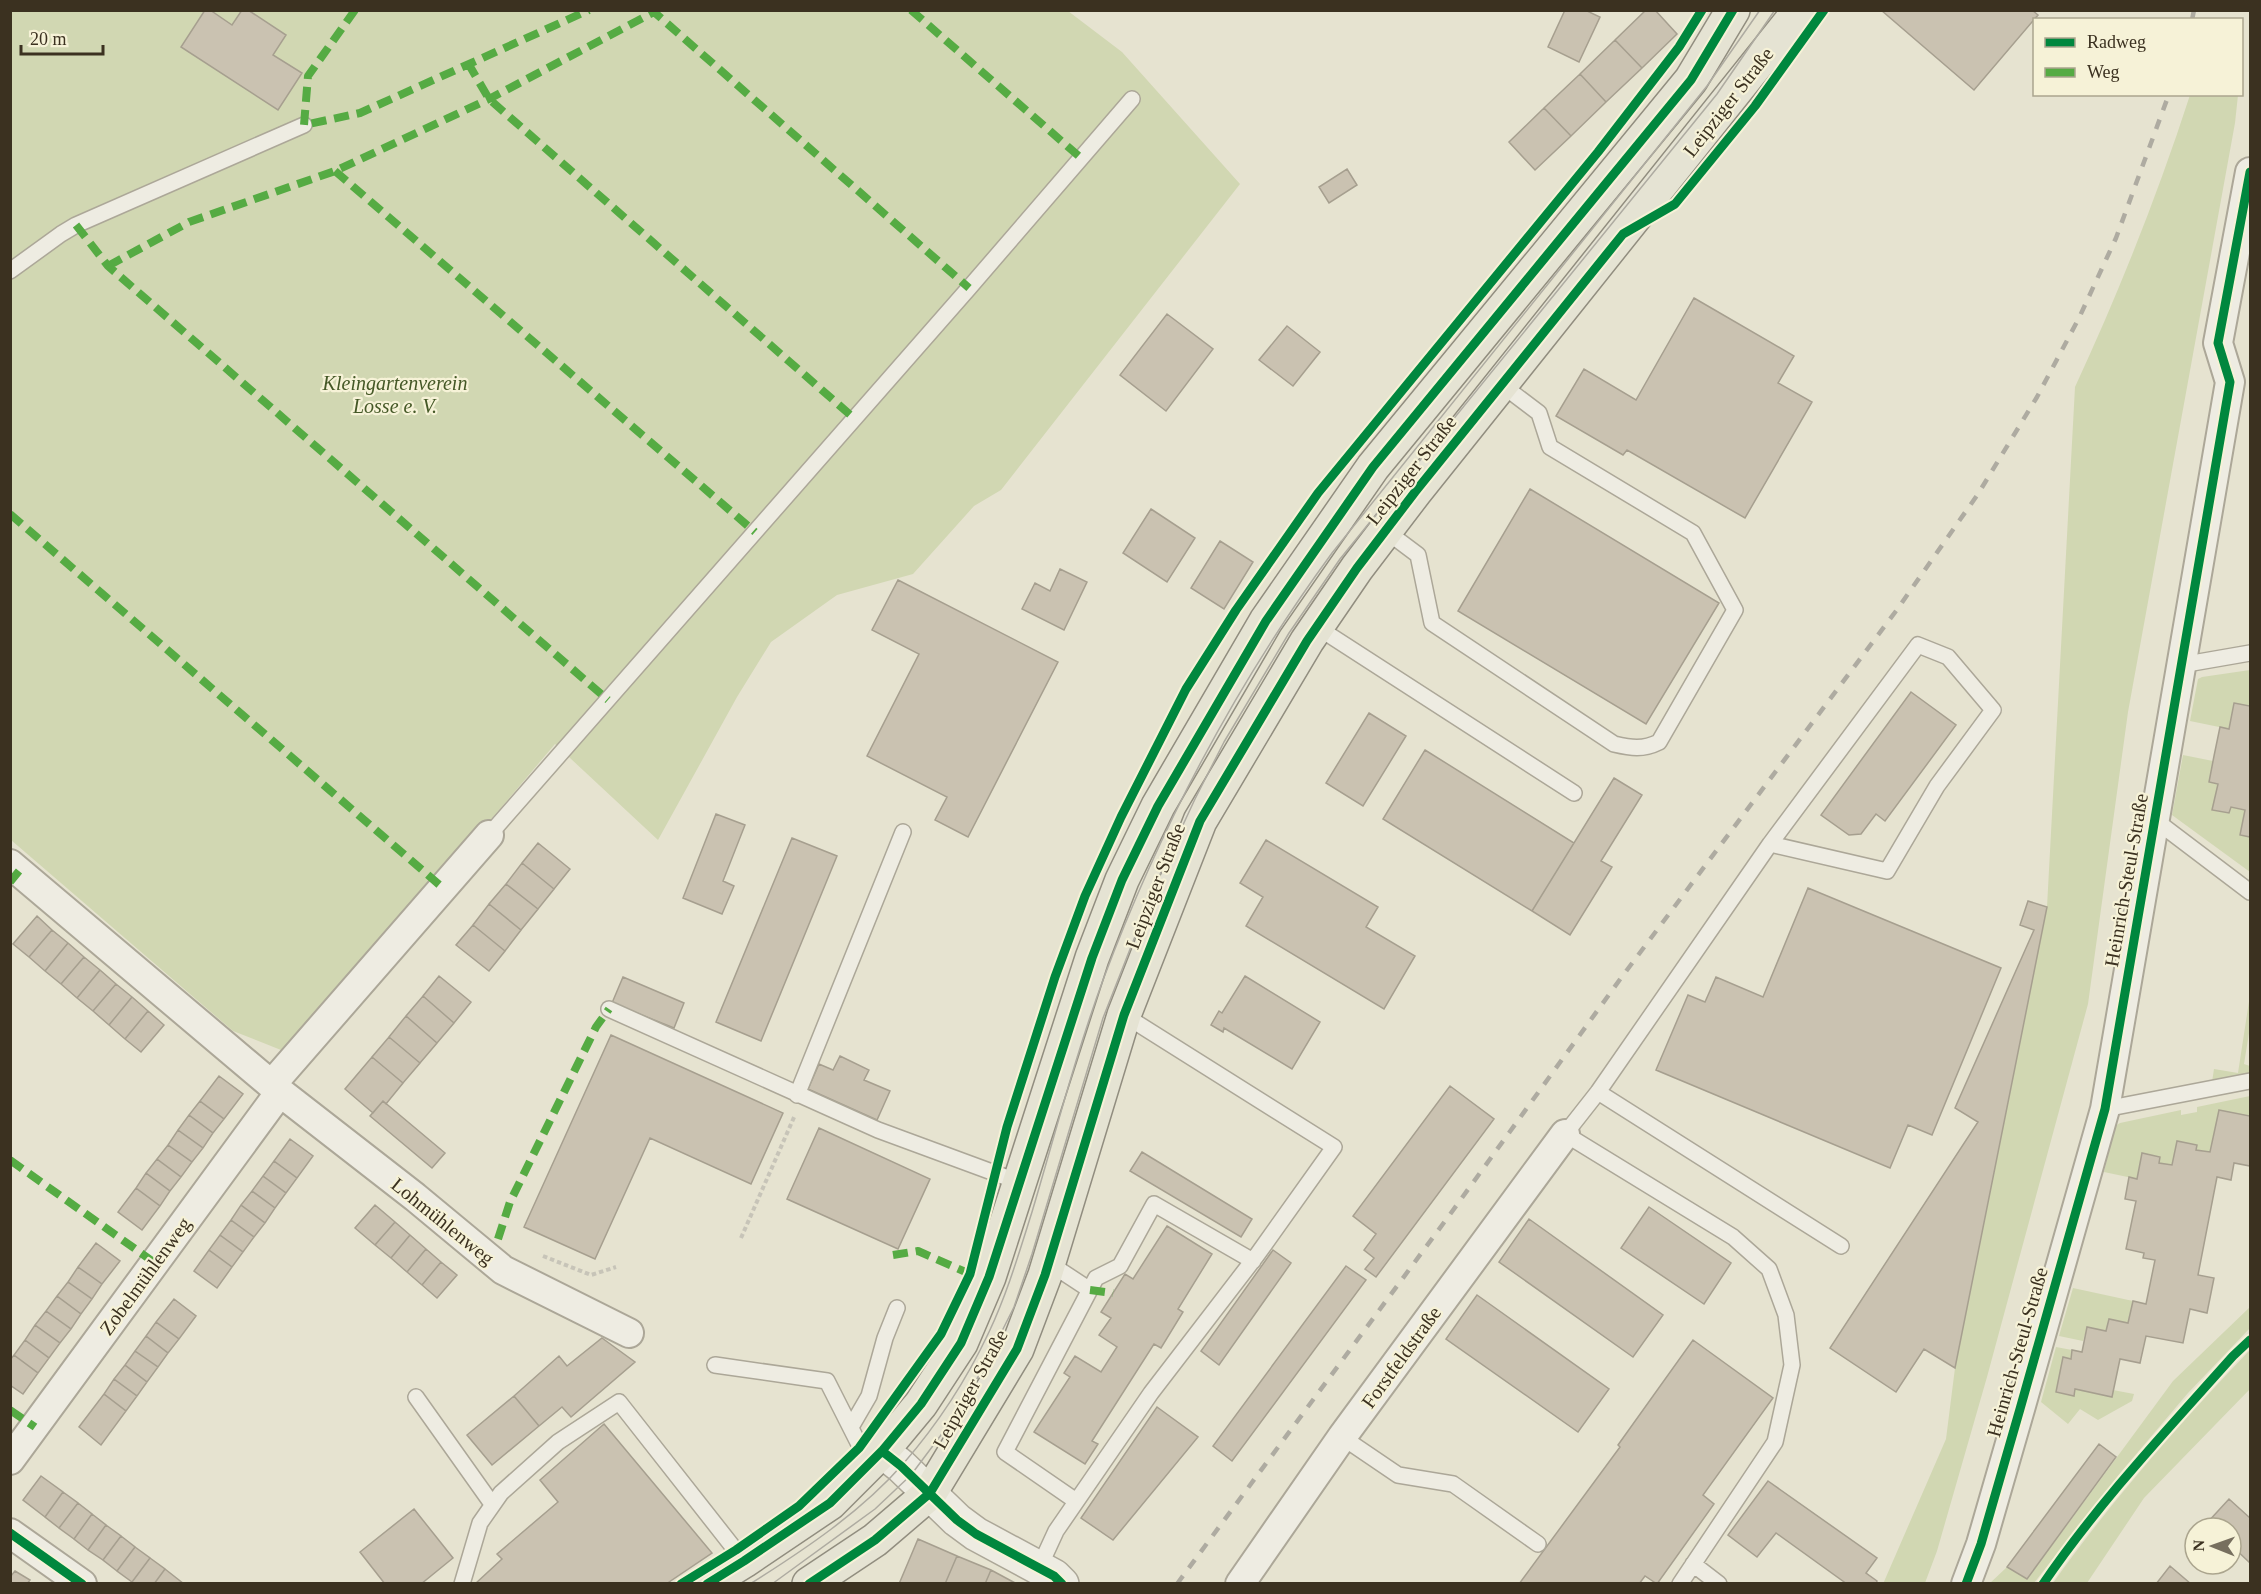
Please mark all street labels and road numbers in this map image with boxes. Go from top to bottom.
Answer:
street label: Leipziger Straße [1678,43,1778,162]
street label: Leipziger Straße [1361,411,1461,530]
street label: Heinrich-Steul-Straße [2100,792,2152,968]
street label: Leipziger Straße [1121,820,1190,952]
street label: Lohmühlenweg [387,1173,499,1270]
street label: Zobelmühlenweg [95,1213,196,1340]
street label: Heinrich-Steul-Straße [1982,1265,2052,1439]
street label: Forstfeldstraße [1357,1302,1445,1412]
street label: Leipziger Straße [928,1326,1013,1453]

